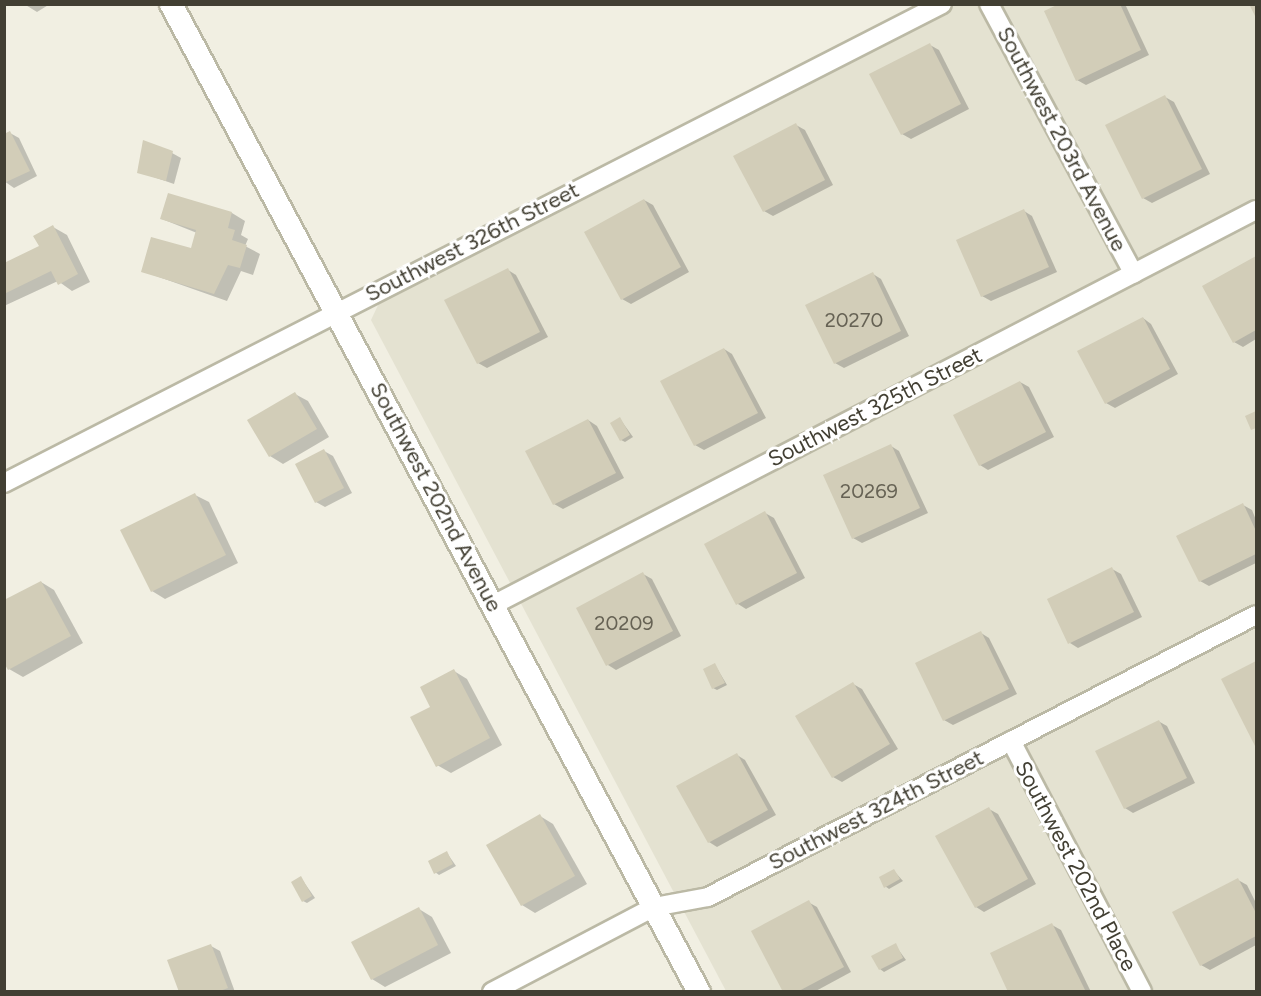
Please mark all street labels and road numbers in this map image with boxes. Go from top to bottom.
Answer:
street label: Southwest 203rd Avenue [992,22,1132,256]
street label: Southwest 326th Street [361,177,583,307]
street label: Southwest 325th Street [764,342,986,472]
street label: Southwest 202nd Avenue [364,378,508,616]
street label: Southwest 324th Street [764,744,988,876]
street label: Southwest 202nd Place [1009,757,1143,975]

